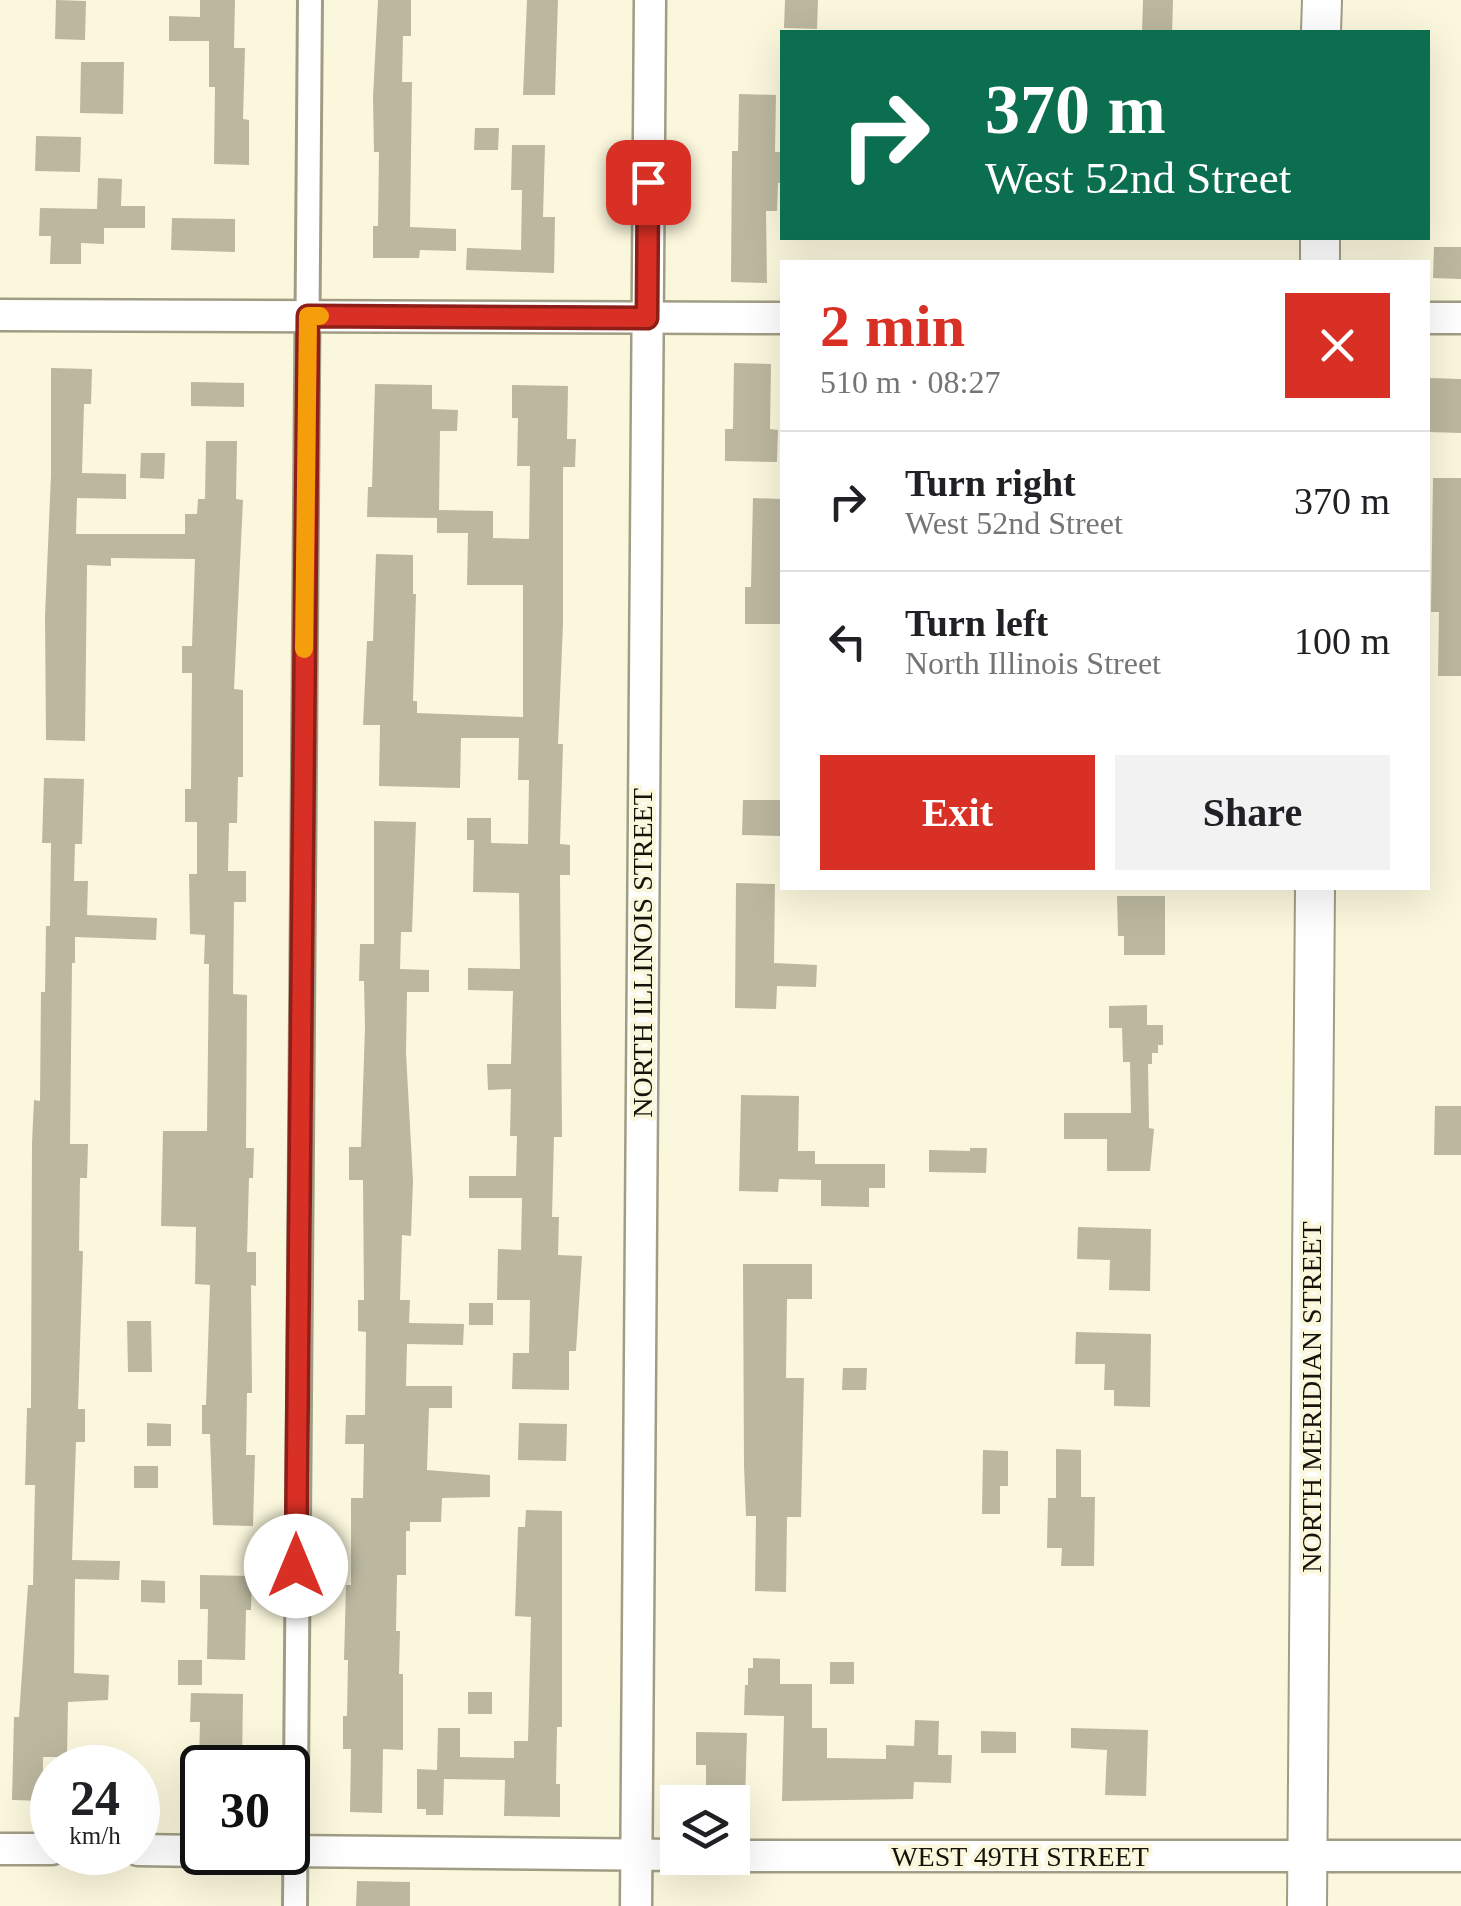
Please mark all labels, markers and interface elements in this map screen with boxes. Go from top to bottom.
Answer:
icon: right [820,70,950,200]
text: 370 m [985,71,1166,148]
pin [606,140,691,225]
text: West 52nd Street [985,153,1291,203]
icon: arrive [621,155,676,210]
text: 2 min [820,293,965,359]
button: close [1285,293,1390,398]
text: 510 m · 08:27 [820,364,1000,400]
text: Turn right [905,462,1076,504]
icon: right [820,474,875,529]
text: 370 m [1294,480,1390,522]
text: West 52nd Street [905,505,1123,541]
text: Turn left [905,602,1048,644]
icon: left [820,614,875,669]
text: 100 m [1294,620,1390,662]
text: North Illinois Street [905,645,1161,681]
button: Exit [820,755,1095,870]
button: Share [1115,755,1390,870]
street label: NORTH ILLINOIS STREET [627,788,658,1118]
street label: NORTH MERIDIAN STREET [1296,1221,1327,1573]
position arrow [244,1514,348,1618]
speed limit sign: 30 [180,1745,310,1875]
text: 24 [70,1770,120,1826]
map controls [660,1785,750,1875]
button: layers [660,1785,750,1875]
text: km/h [69,1822,121,1849]
street label: WEST 49TH STREET [891,1841,1149,1872]

